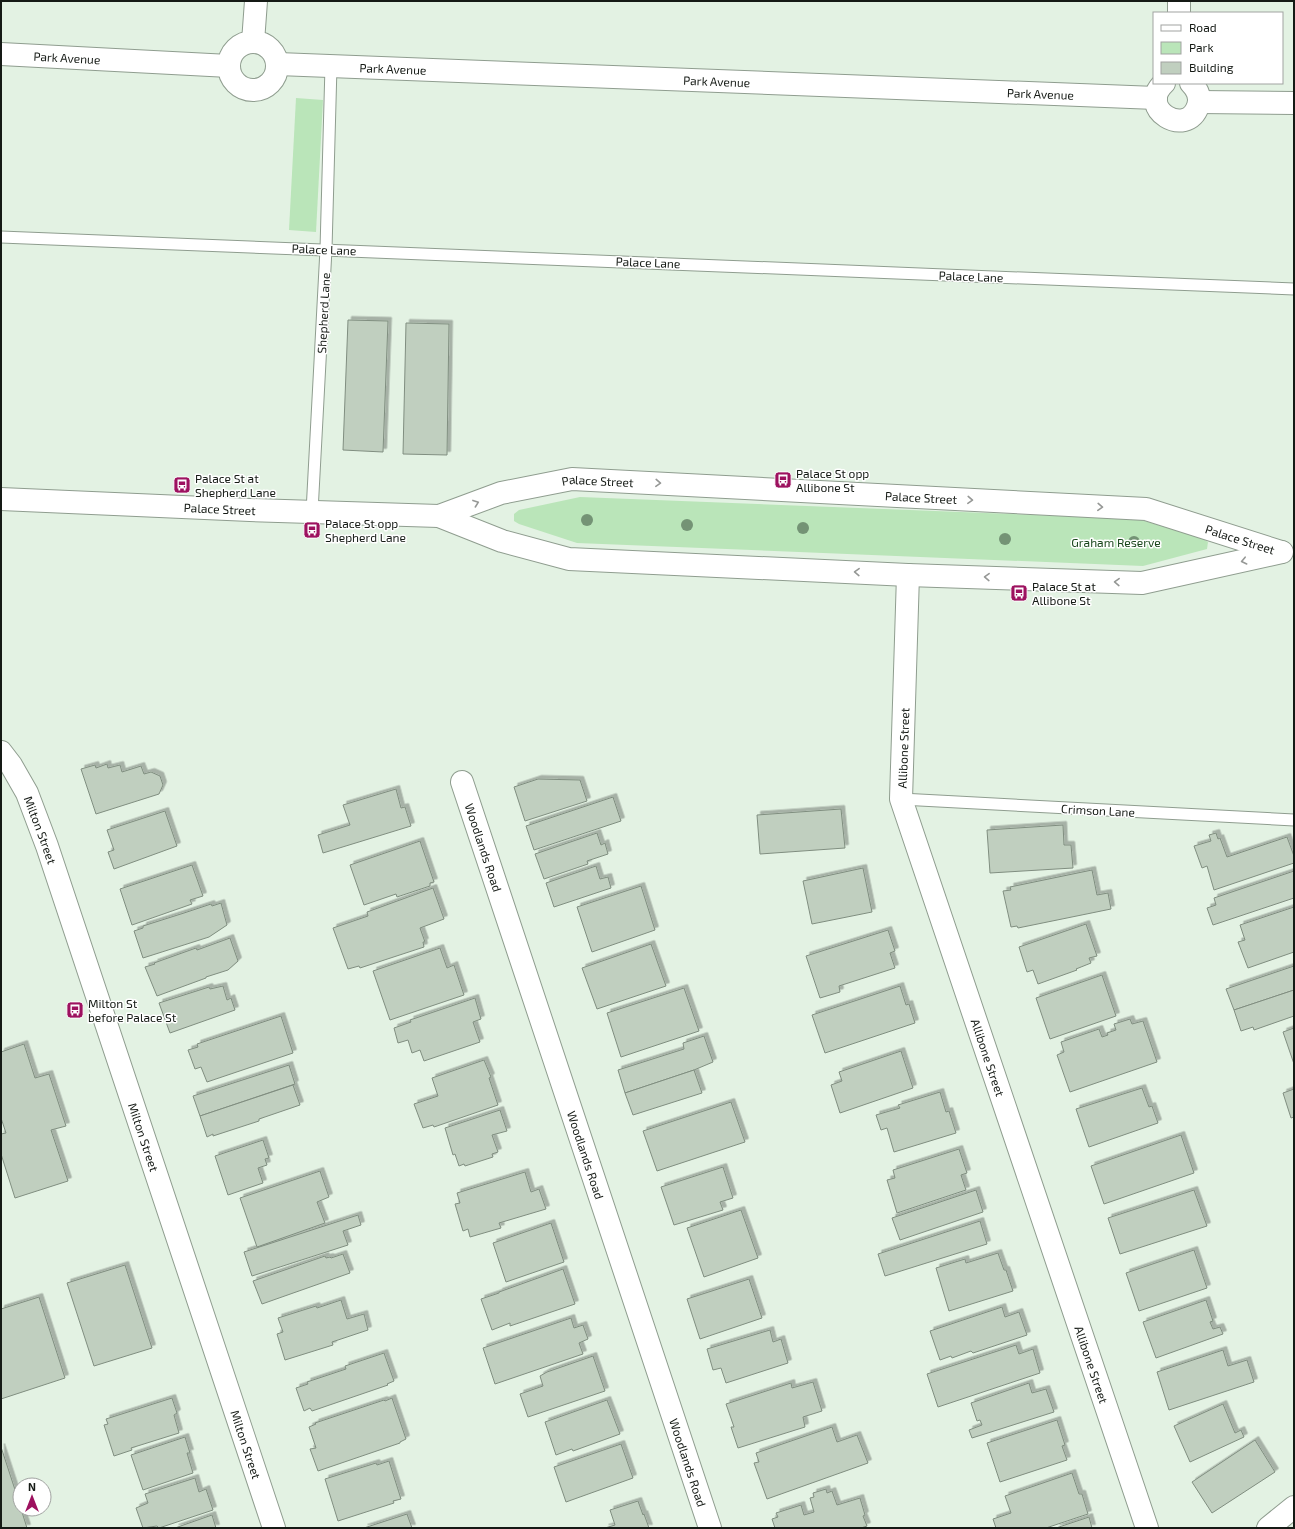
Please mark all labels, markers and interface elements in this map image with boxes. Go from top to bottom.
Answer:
legend [1153,12,1283,84]
text: Road [1189,20,1217,34]
text: Park [1189,40,1214,54]
street label: Park Avenue [33,49,101,66]
street label: Park Avenue [359,60,427,77]
text: Building [1189,60,1234,74]
street label: Park Avenue [683,73,750,89]
street label: Park Avenue [1007,85,1074,102]
street label: Palace Lane [291,241,357,257]
street label: Palace Lane [615,254,681,270]
street label: Palace Lane [938,268,1004,284]
street label: Shepherd Lane [314,272,332,354]
place label: Palace St opp Allibone St [796,466,869,494]
bus stop icon: Palace St opp Allibone St [773,470,793,490]
place label: Palace St at Shepherd Lane [195,471,276,499]
street label: Palace Street [560,472,634,489]
bus stop icon: Palace St at Shepherd Lane [172,475,192,495]
one-way arrow [655,479,661,488]
street label: Palace Street [885,488,958,506]
one-way arrow [967,496,973,504]
one-way arrow [472,499,479,507]
street label: Palace Street [183,500,256,517]
one-way arrow [1097,502,1103,511]
place label: Palace St opp Shepherd Lane [325,516,406,544]
bus stop icon: Palace St opp Shepherd Lane [302,520,322,540]
street label: Palace Street [1204,521,1277,557]
park label: Graham Reserve [1071,535,1161,549]
one-way arrow [1241,556,1247,564]
one-way arrow [854,568,860,576]
one-way arrow [984,573,990,582]
one-way arrow [1114,578,1120,587]
place label: Palace St at Allibone St [1032,579,1096,607]
bus stop icon: Palace St at Allibone St [1009,583,1029,603]
street label: Allibone Street [895,707,911,789]
street label: Milton Street [22,794,60,866]
street label: Crimson Lane [1061,801,1135,819]
street label: Woodlands Road [463,802,505,893]
place label: Milton St before Palace St [88,996,177,1024]
bus stop icon: Milton St before Palace St [65,1000,85,1020]
street label: Allibone Street [969,1017,1008,1098]
street label: Milton Street [126,1101,162,1174]
street label: Woodlands Road [565,1109,607,1201]
street label: Allibone Street [1072,1324,1112,1405]
street label: Milton Street [228,1408,264,1481]
street label: Woodlands Road [667,1416,709,1508]
north arrow [12,1477,52,1517]
text: N [28,1480,36,1493]

